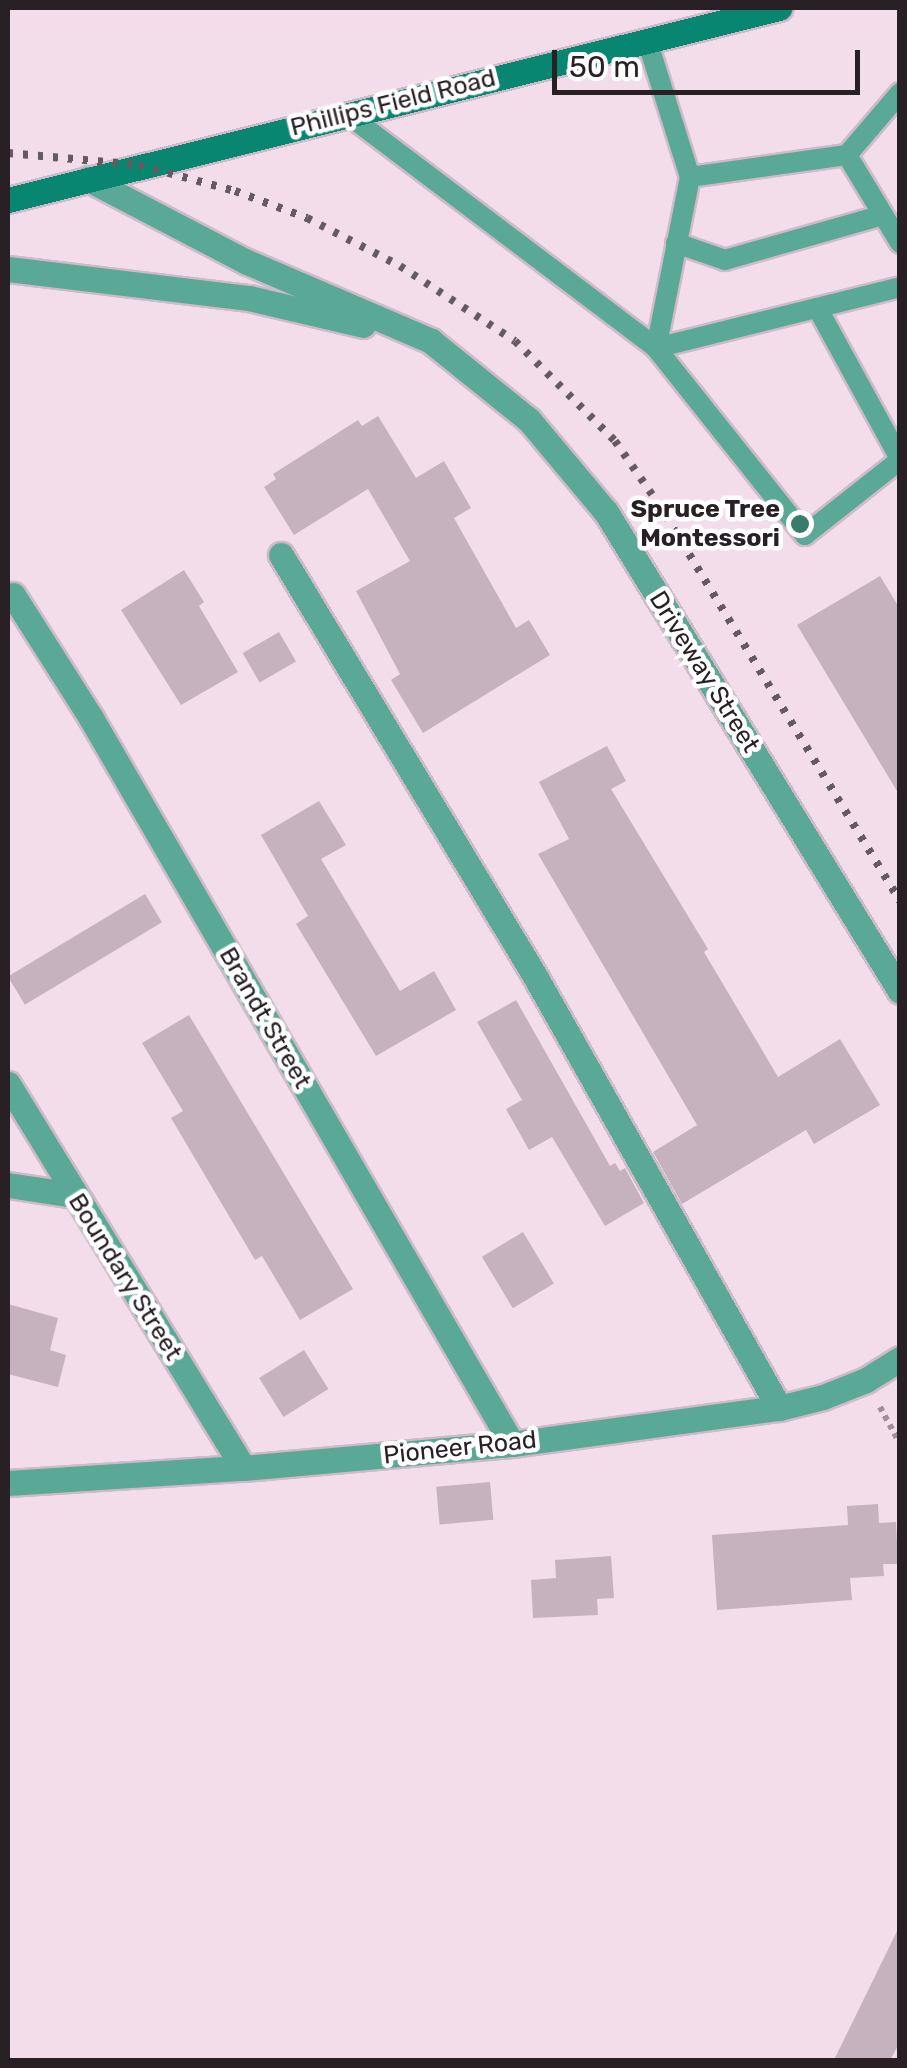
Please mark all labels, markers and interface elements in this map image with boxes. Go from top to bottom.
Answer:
scale bar [557,30,864,92]
text: 50 m [569,49,640,85]
street label: Phillips Field Road [287,63,499,143]
place label: Spruce Tree Montessori [630,495,780,554]
marker: Spruce Tree Montessori [789,513,811,535]
street label: Driveway Street [642,586,766,758]
street label: Brandt Street [213,942,317,1094]
street label: Boundary Street [62,1188,188,1366]
street label: Pioneer Road [382,1425,538,1471]

